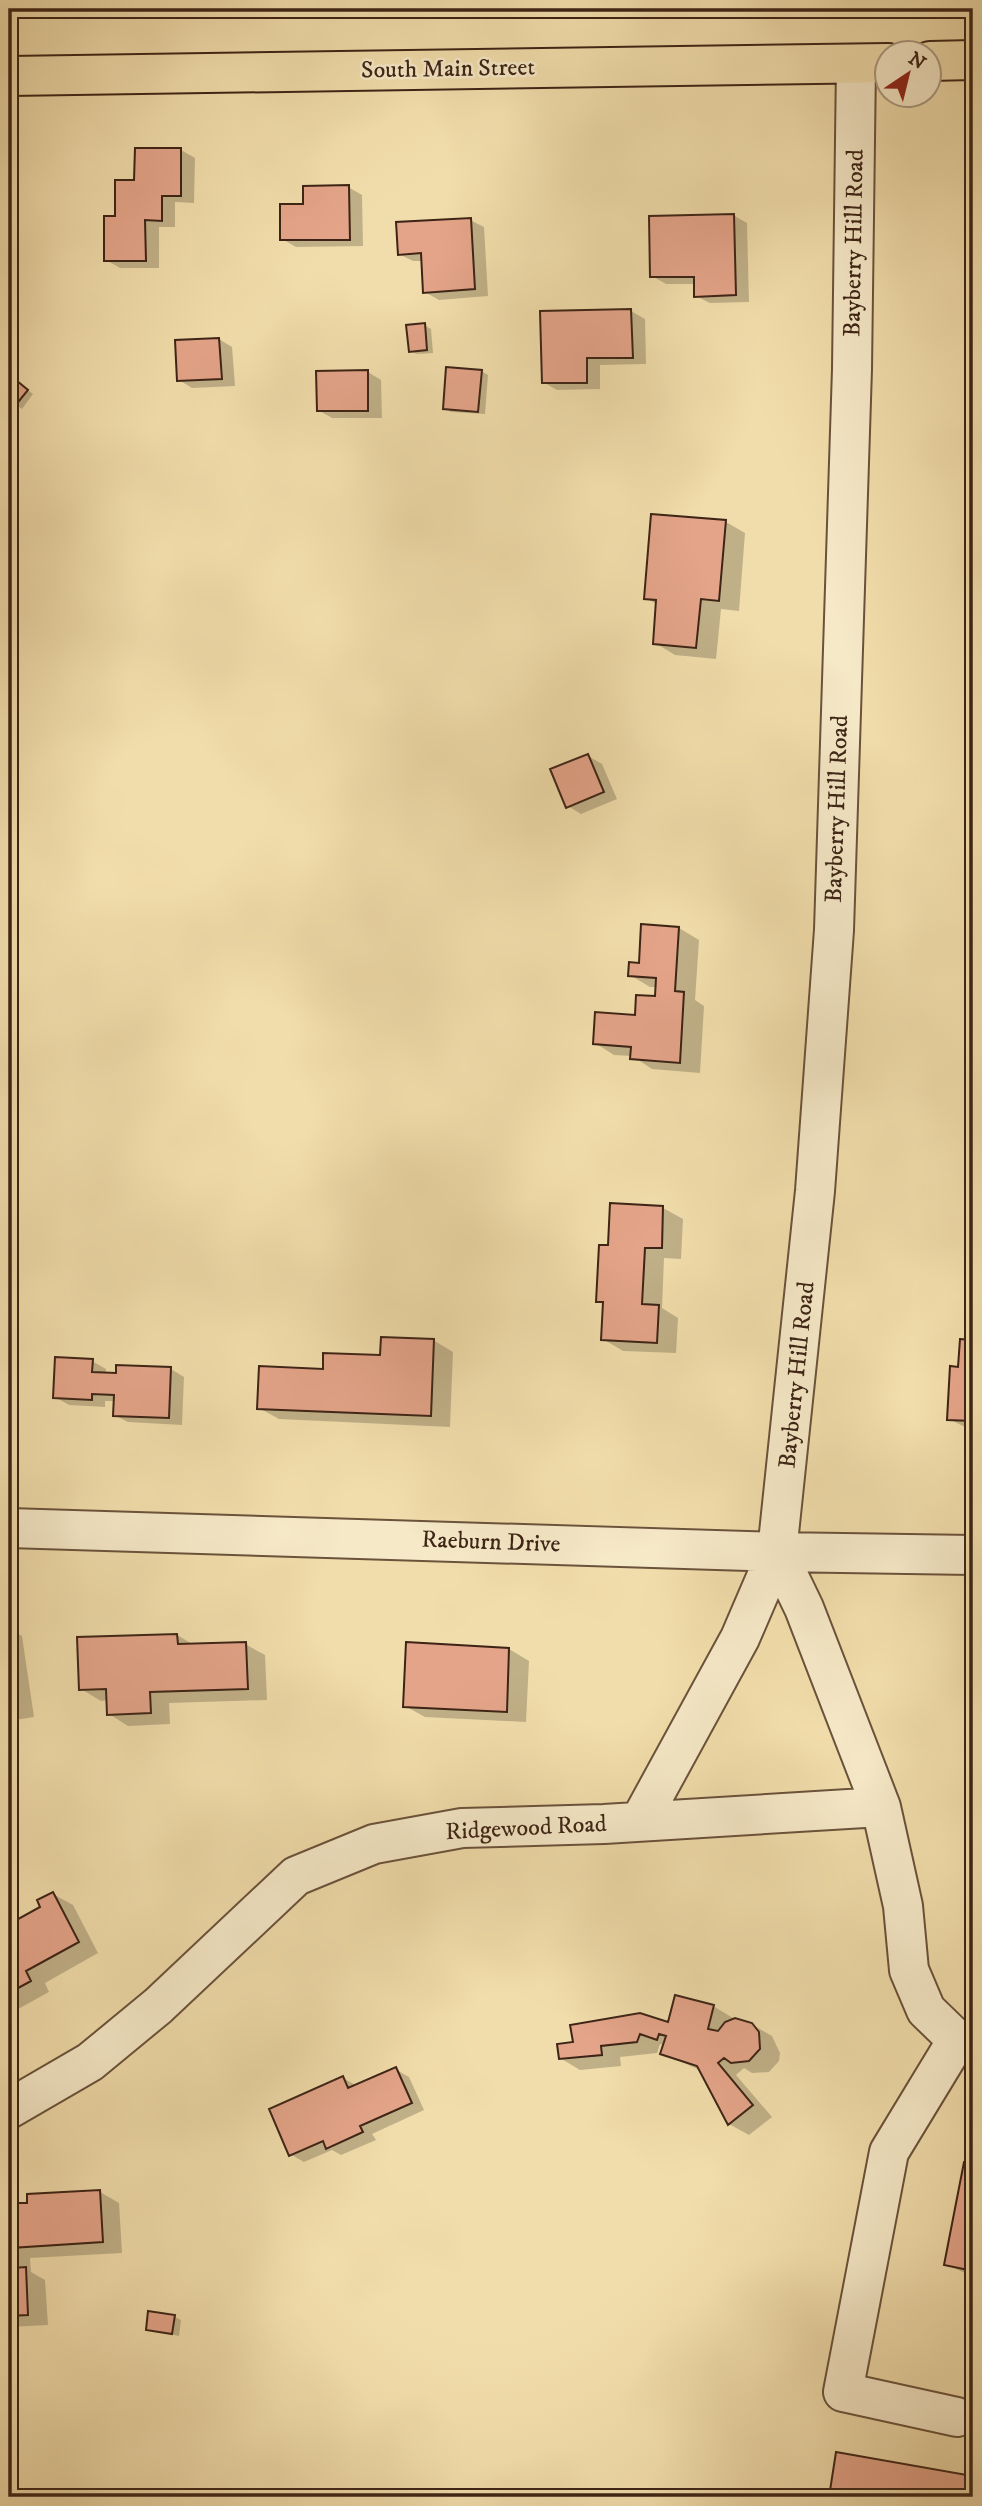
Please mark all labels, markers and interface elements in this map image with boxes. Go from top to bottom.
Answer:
north arrow [874,38,944,108]
text: N [904,47,930,75]
street label: South Main Street [361,52,536,86]
street label: Bayberry Hill Road [837,149,871,337]
street label: Bayberry Hill Road [819,715,855,903]
street label: Bayberry Hill Road [772,1280,822,1470]
street label: Raeburn Drive [421,1525,561,1559]
street label: Ridgewood Road [445,1809,607,1847]

